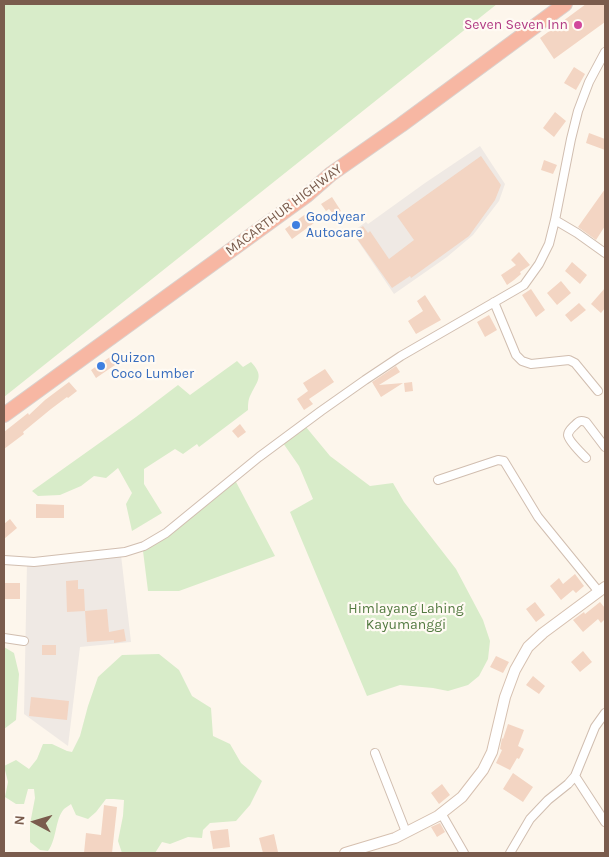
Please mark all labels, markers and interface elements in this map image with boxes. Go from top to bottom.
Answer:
place label: Seven Seven Inn [464,17,568,33]
marker: Seven Seven Inn [572,19,584,31]
street label: MACARTHUR HIGHWAY [222,161,346,259]
place label: Goodyear Autocare [306,209,365,242]
marker: Goodyear Autocare [290,219,302,231]
place label: Quizon Coco Lumber [111,350,194,382]
marker: Quizon Coco Lumber [95,360,107,372]
park label: Himlayang Lahing Kayumanggi [348,601,464,634]
north arrow [10,797,60,847]
text: N [11,815,29,826]

